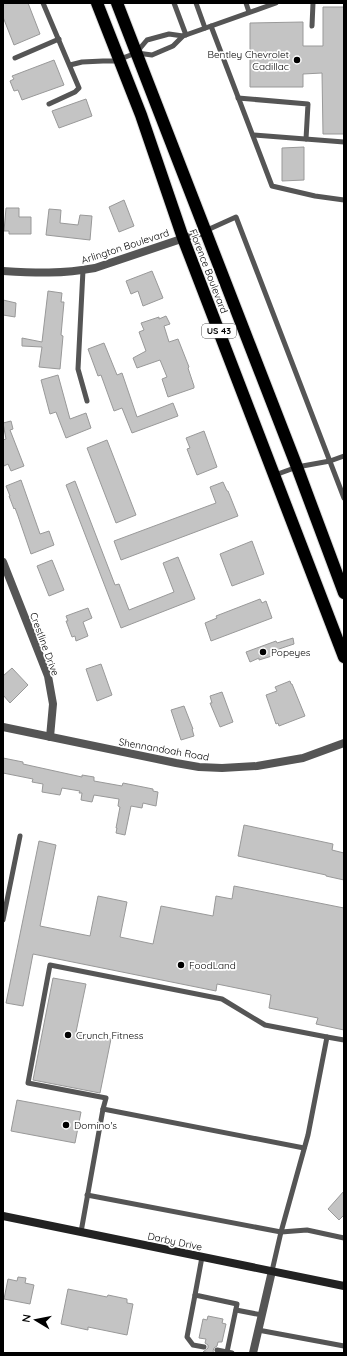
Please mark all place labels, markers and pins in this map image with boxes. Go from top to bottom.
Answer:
place label: Bentley Chevrolet Cadillac [207,48,290,73]
marker: Bentley Chevrolet Cadillac [292,55,302,65]
place label: Popeyes [271,646,311,659]
marker: Popeyes [258,647,268,657]
place label: FoodLand [189,959,236,972]
marker: FoodLand [176,960,186,970]
place label: Crunch Fitness [76,1029,144,1042]
marker: Crunch Fitness [63,1030,73,1040]
place label: Domino's [74,1119,117,1132]
marker: Domino's [61,1120,71,1130]

